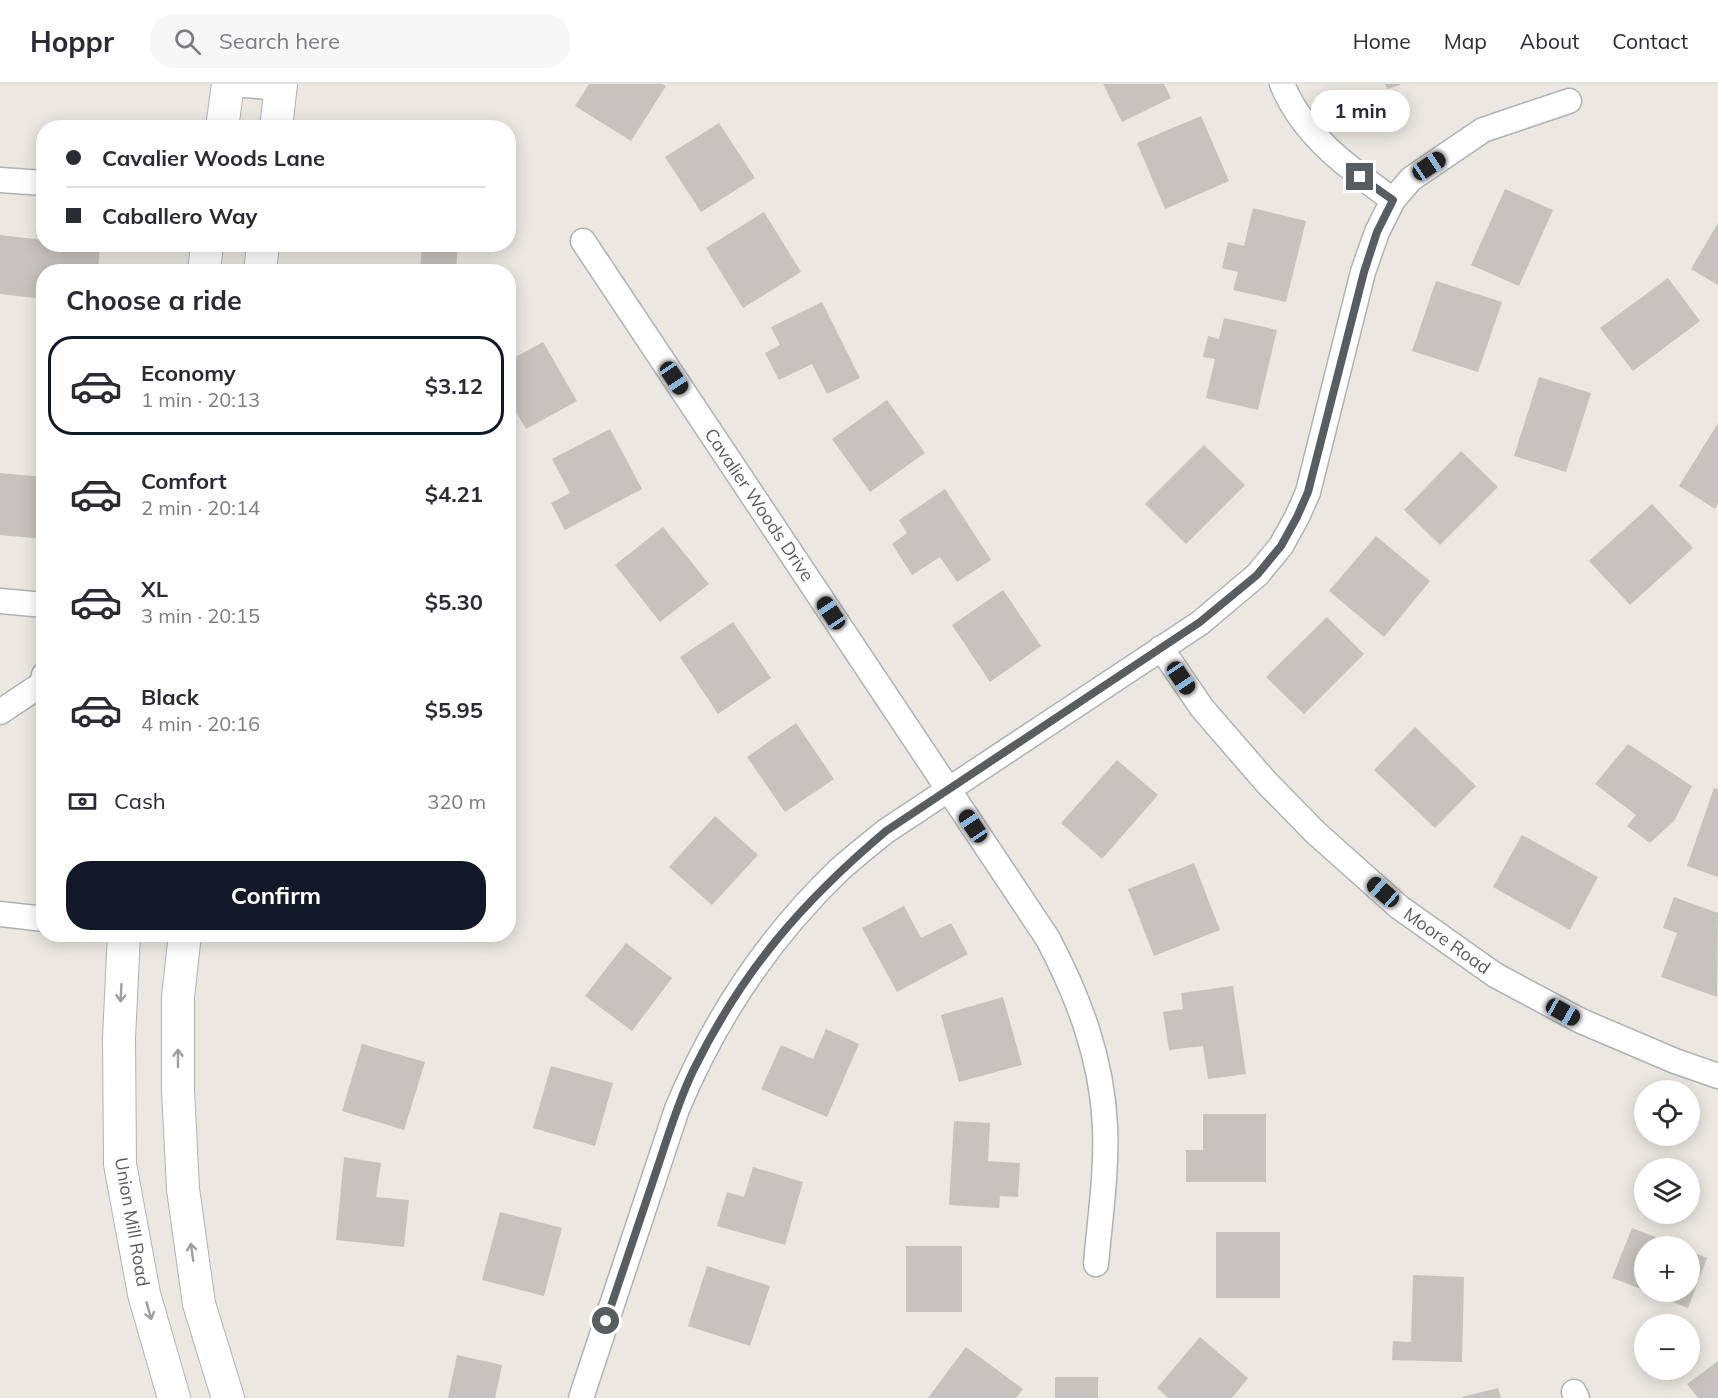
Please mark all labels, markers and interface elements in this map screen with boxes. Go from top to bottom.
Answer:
search box [150,14,570,68]
text: Hoppr [30,24,114,59]
icon: search [171,25,204,58]
text: Search here [219,27,340,55]
text: Home [1353,28,1411,54]
text: Map [1444,28,1487,54]
text: About [1520,28,1579,54]
text: Contact [1612,28,1688,54]
callout: 1 min [1310,90,1410,132]
text: 1 min [1334,98,1387,123]
text: Cavalier Woods Lane [102,144,325,172]
car [1409,148,1449,184]
route end [1346,163,1373,190]
text: Caballero Way [102,202,257,230]
text: Choose a ride [66,283,242,317]
car [656,358,692,398]
icon: car [69,359,123,413]
text: Economy [141,359,236,387]
text: $3.12 [425,372,483,400]
text: 1 min · 20:13 [141,387,260,412]
street label: Cavalier Woods Drive [700,424,819,586]
icon: car [69,467,123,521]
text: Comfort [141,467,227,495]
text: $4.21 [425,480,483,508]
text: 2 min · 20:14 [141,495,260,520]
icon: car [69,575,123,629]
text: XL [141,575,168,603]
text: $5.30 [425,588,483,616]
car [813,593,849,633]
text: 3 min · 20:15 [141,603,260,628]
car [1163,658,1199,698]
icon: car [69,683,123,737]
text: Black [141,683,199,711]
text: $5.95 [425,696,483,724]
text: 4 min · 20:16 [141,711,260,736]
icon: cash [66,785,99,818]
text: Cash [114,787,166,815]
text: 320 m [427,789,486,814]
car [955,806,991,846]
button: Confirm [66,861,486,930]
car [1364,873,1402,911]
street label: Moore Road [1399,902,1495,979]
one-way arrow [115,982,126,1002]
car [1543,995,1583,1029]
one-way arrow [172,1049,184,1069]
map controls [1634,1080,1700,1380]
button: locate [1634,1080,1700,1146]
street label: Union Mill Road [110,1156,155,1288]
button: layers [1634,1158,1700,1224]
button: + [1634,1236,1700,1302]
one-way arrow [186,1243,197,1263]
one-way arrow [144,1301,155,1320]
route start [592,1307,619,1334]
button: − [1634,1314,1700,1380]

